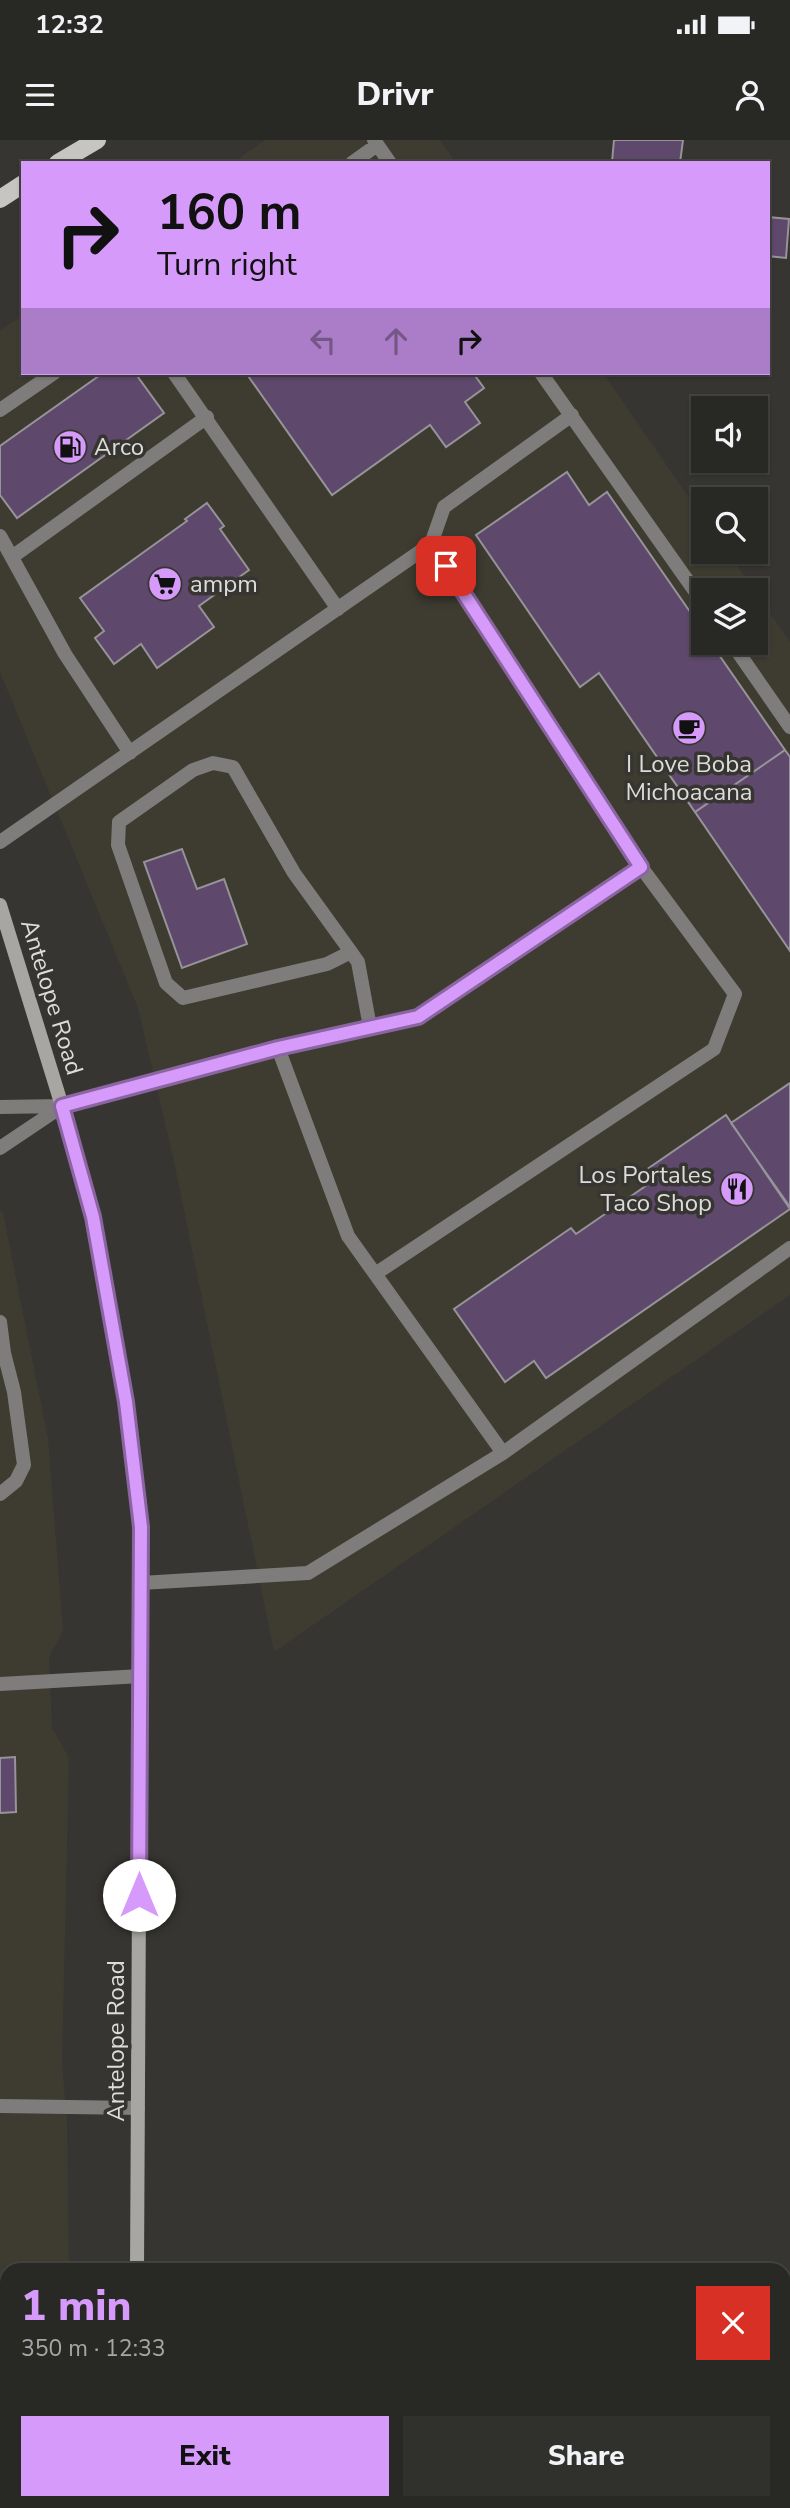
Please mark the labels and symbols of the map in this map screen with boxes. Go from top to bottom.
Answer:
fuel station icon: Arco [51,428,89,466]
place label: Arco [94,431,144,463]
pin [416,536,476,596]
supermarket icon: ampm [146,565,184,603]
place label: ampm [190,568,258,600]
cafe icon: I Love Boba Michoacana [670,709,708,747]
place label: I Love Boba Michoacana [626,748,752,808]
street label: Antelope Road [13,915,91,1079]
place label: Los Portales Taco Shop [578,1159,712,1219]
restaurant icon: Los Portales Taco Shop [718,1170,756,1208]
position arrow [102,1858,176,1932]
street label: Antelope Road [100,1960,132,2122]

